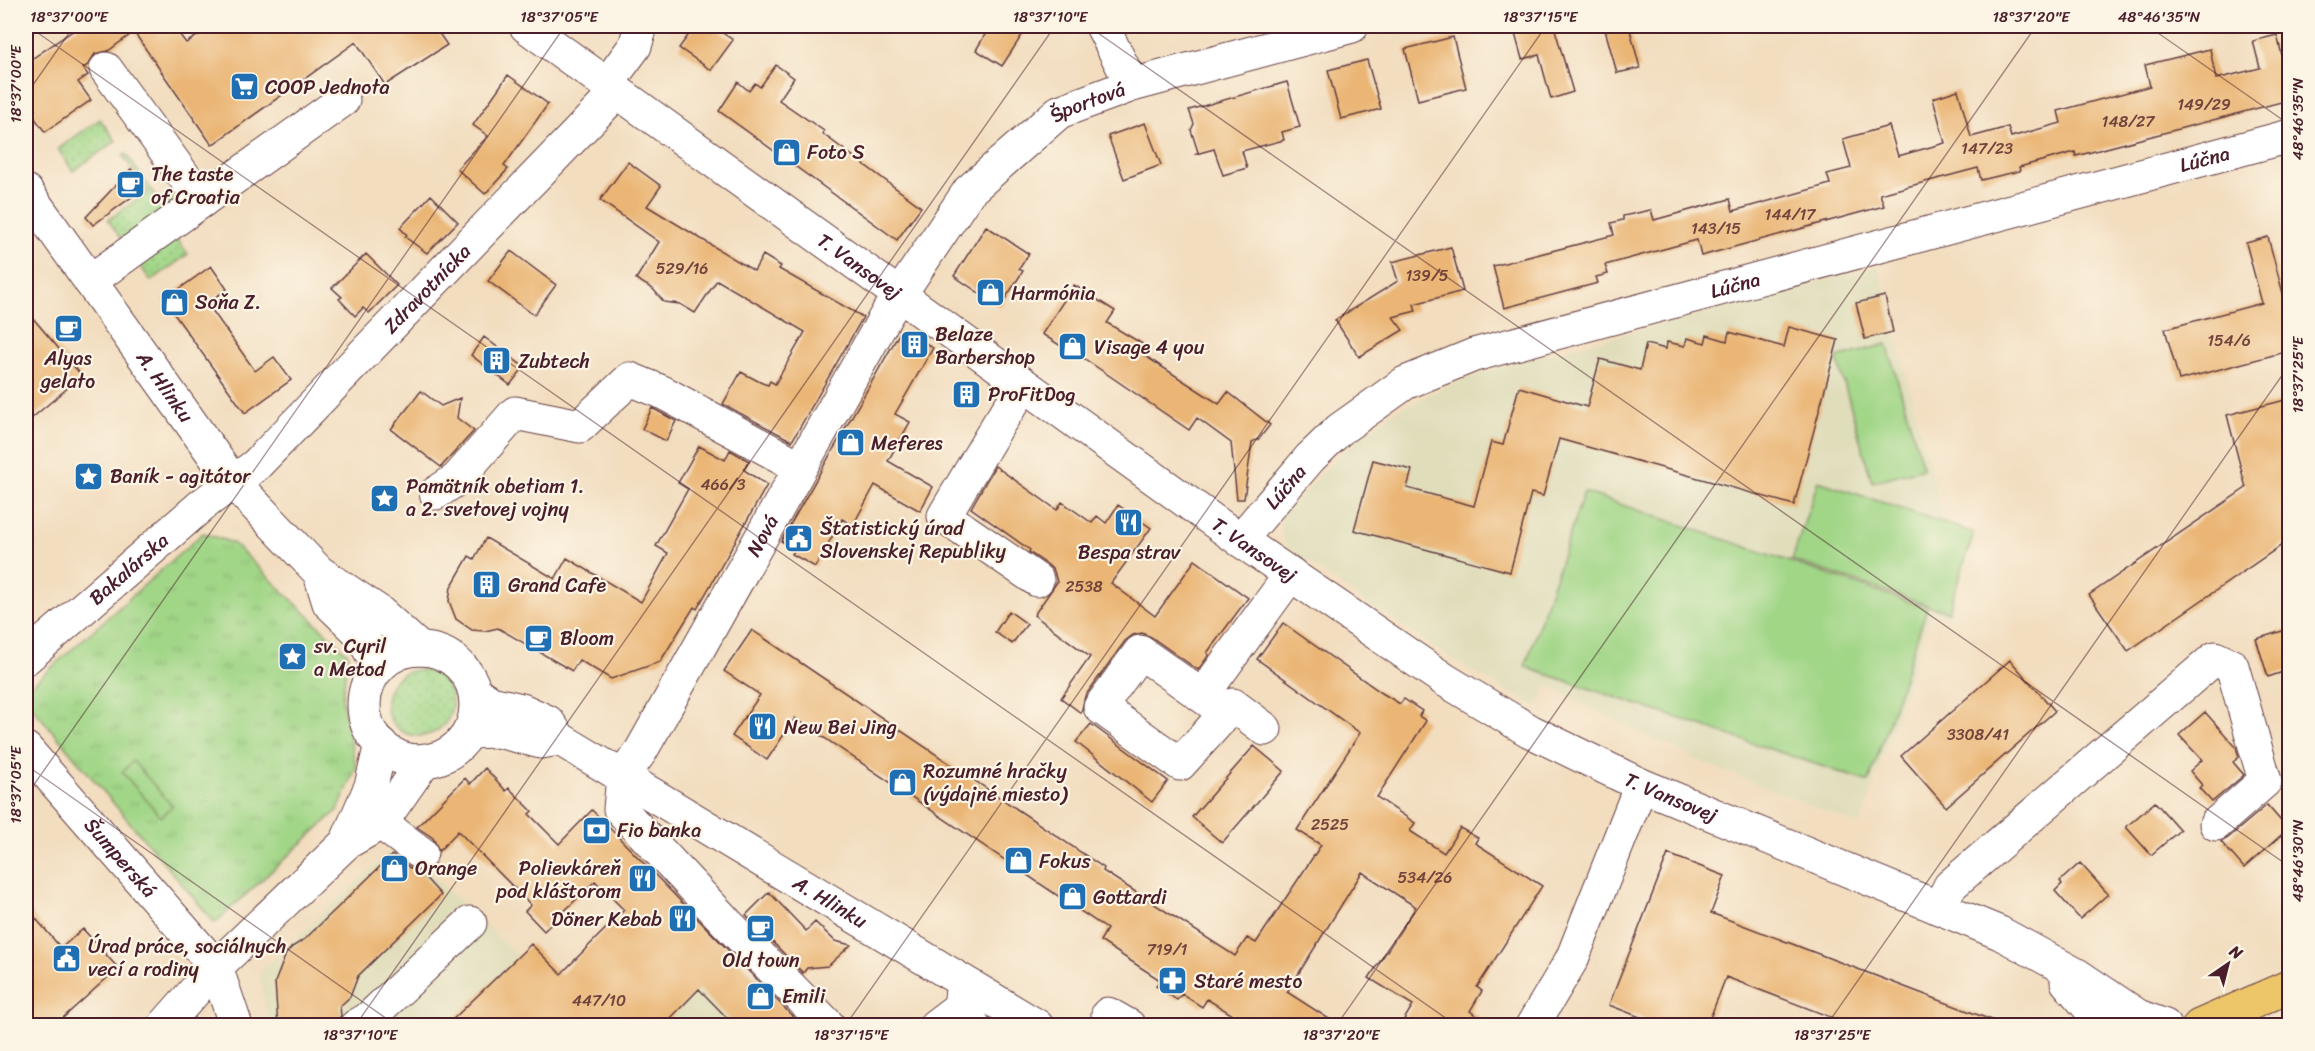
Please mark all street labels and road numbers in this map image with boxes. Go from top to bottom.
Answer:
street label: Športová [1041,72,1131,132]
street label: Lúčna [2176,136,2234,183]
street label: T. Vansovej [809,224,910,310]
street label: Zdravotnícka [375,235,480,342]
street label: Lúčna [1706,262,1764,309]
street label: A. Hlinku [126,343,203,431]
street label: Lúčna [1256,456,1316,518]
street label: Nová [737,508,789,563]
street label: T. Vansovej [1204,508,1305,592]
street label: Bakalárska [81,524,177,614]
street label: T. Vansovej [1618,762,1723,833]
street label: Šumperská [75,810,165,906]
street label: A. Hlinku [785,865,874,938]

